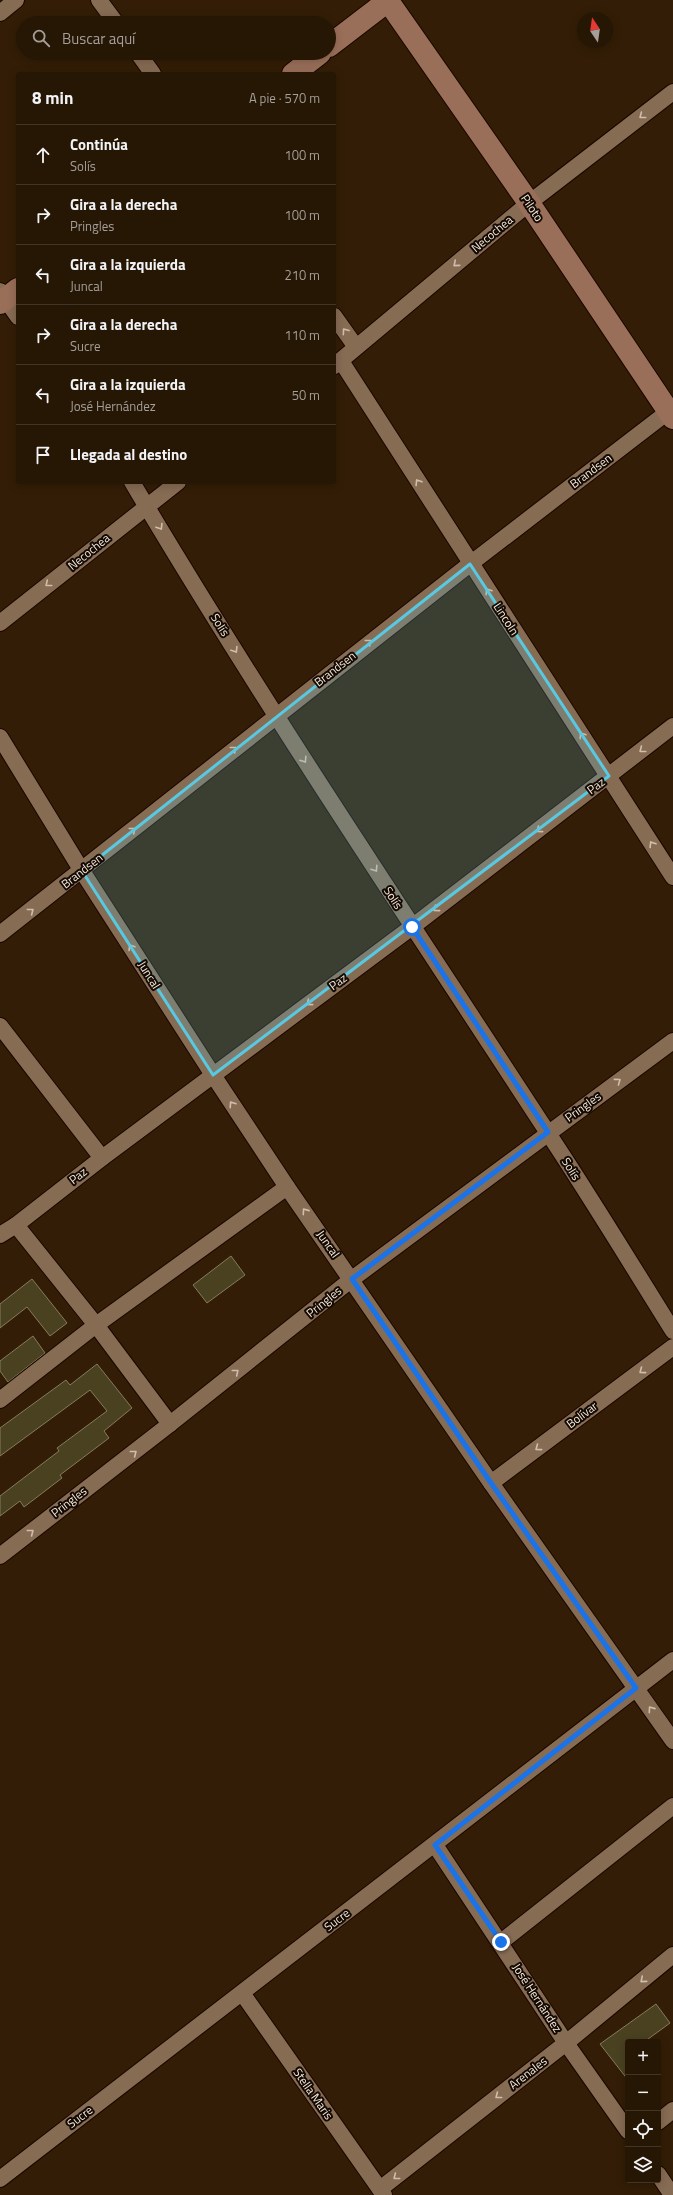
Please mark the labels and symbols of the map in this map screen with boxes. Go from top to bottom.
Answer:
north arrow [577,12,613,48]
one-way arrow [640,111,647,118]
street label: Piloto [516,190,548,225]
street label: Necochea [467,210,517,257]
one-way arrow [453,260,460,267]
one-way arrow [343,329,350,336]
street label: Brandsen [566,448,616,493]
one-way arrow [415,479,422,486]
one-way arrow [155,523,162,530]
street label: Necochea [64,529,114,575]
one-way arrow [46,579,53,586]
one-way arrow [485,588,493,595]
street label: Lincoln [489,599,524,639]
street label: Solís [206,610,235,640]
one-way arrow [365,640,372,647]
one-way arrow [230,646,238,653]
street label: Brandsen [310,646,360,691]
one-way arrow [579,732,587,739]
one-way arrow [230,746,237,753]
one-way arrow [640,746,647,753]
one-way arrow [299,756,307,763]
street label: Paz [583,772,609,799]
one-way arrow [537,825,544,832]
one-way arrow [129,828,136,835]
one-way arrow [649,841,657,848]
street label: Brandsen [57,848,107,893]
one-way arrow [370,865,377,872]
street label: Solís [379,883,408,913]
one-way arrow [433,904,440,911]
one-way arrow [26,908,33,915]
route start [403,918,421,936]
one-way arrow [128,944,136,951]
street label: Juncal [133,957,166,993]
street label: Paz [325,968,351,995]
one-way arrow [307,998,314,1005]
one-way arrow [613,1079,620,1086]
street label: Pringles [561,1087,605,1126]
one-way arrow [229,1101,237,1108]
street label: Solís [557,1154,586,1184]
street label: Paz [65,1162,91,1189]
one-way arrow [303,1209,310,1216]
street label: Juncal [312,1226,345,1262]
street label: Pringles [302,1281,346,1322]
one-way arrow [639,1366,646,1373]
one-way arrow [231,1370,238,1377]
street label: Bolívar [562,1396,601,1433]
one-way arrow [535,1444,542,1451]
one-way arrow [129,1450,136,1457]
street label: Pringles [47,1481,91,1522]
one-way arrow [26,1530,33,1537]
one-way arrow [648,1706,656,1713]
street label: Sucre [320,1903,354,1936]
route end [492,1933,510,1951]
street label: José Hernández [508,1959,567,2036]
one-way arrow [640,1975,648,1982]
street label: Arenales [504,2051,551,2094]
street label: Stella Maris [289,2064,338,2124]
one-way arrow [496,2092,503,2099]
street label: Sucre [63,2100,97,2133]
one-way arrow [394,2172,401,2179]

